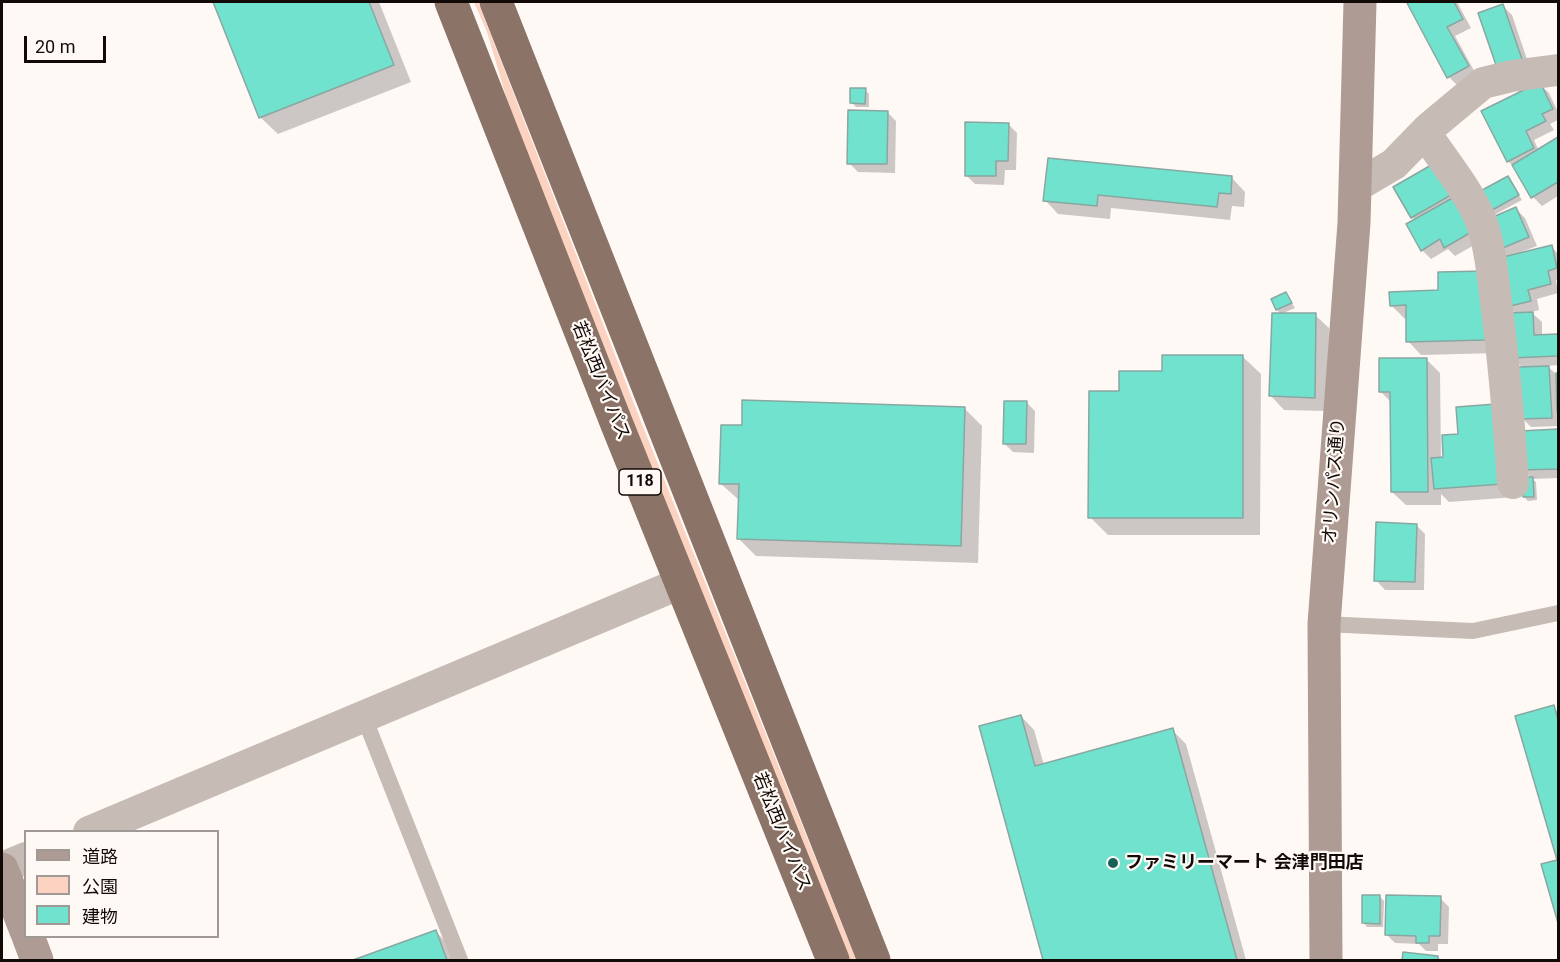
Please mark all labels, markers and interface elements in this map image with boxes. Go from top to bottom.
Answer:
scale bar [27,24,110,62]
text: 20 m [35,36,75,57]
street label: 若松西バイパス [566,319,634,443]
street label: オリンパス通り [1320,417,1350,545]
road number: 118 [619,469,661,495]
street label: 若松西バイパス [747,770,815,894]
legend [24,830,219,938]
text: 道路 [82,846,118,867]
place label: ファミリーマート 会津門田店 [1125,852,1363,874]
marker: ファミリーマート 会津門田店 [1106,856,1120,870]
text: 公園 [82,876,118,897]
text: 建物 [82,906,118,927]

